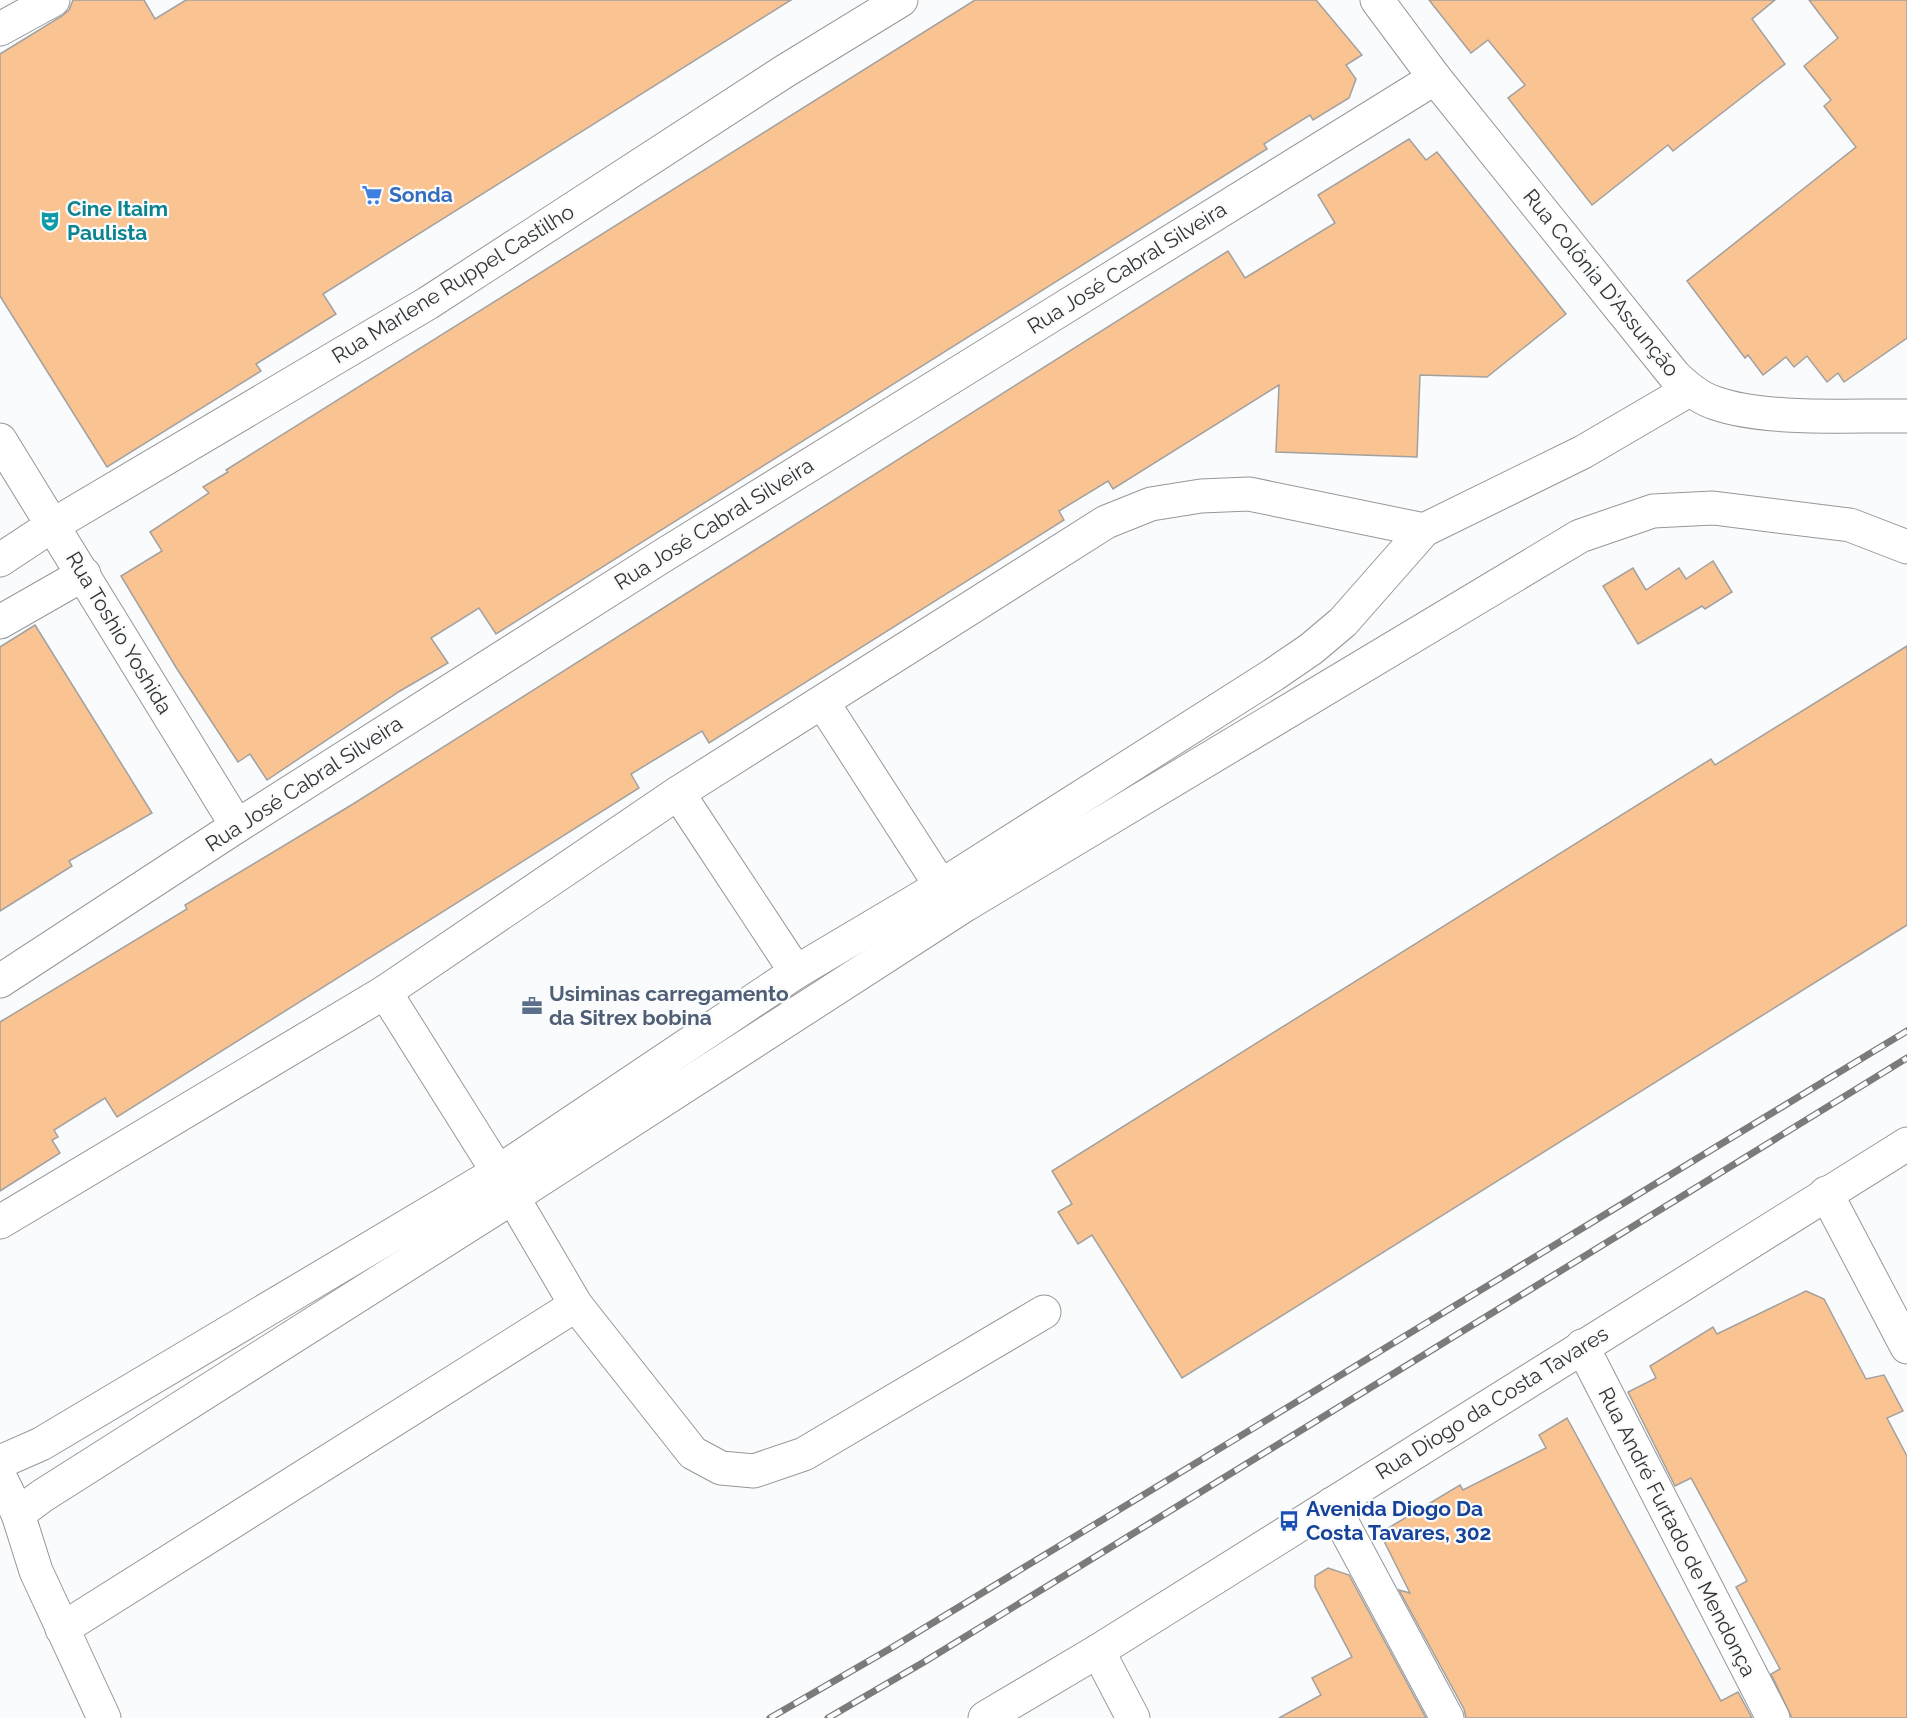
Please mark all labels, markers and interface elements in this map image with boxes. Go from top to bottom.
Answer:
place label: Sonda [389,182,453,207]
supermarket icon: Sonda [360,183,384,207]
street label: Rua Colônia D'Assunção [1518,184,1685,381]
place label: Cine Itaim Paulista [67,196,168,245]
street label: Rua José Cabral Silveira [1023,196,1231,339]
street label: Rua Marlene Ruppel Castilho [327,199,578,369]
theatre icon: Cine Itaim Paulista [38,209,62,233]
street label: Rua José Cabral Silveira [610,452,818,595]
street label: Rua Toshio Yoshida [61,547,178,718]
street label: Rua José Cabral Silveira [201,711,407,857]
place label: Usiminas carregamento da Sitrex bobina [549,981,789,1030]
office icon: Usiminas carregamento da Sitrex bobina [520,994,544,1018]
street label: Rua Diogo da Costa Tavares [1371,1321,1613,1485]
street label: Rua André Furtado de Mendonça [1593,1383,1762,1681]
place label: Avenida Diogo Da Costa Tavares, 302 [1306,1496,1491,1545]
bus stop icon: Avenida Diogo Da Costa Tavares, 302 [1277,1509,1301,1533]

